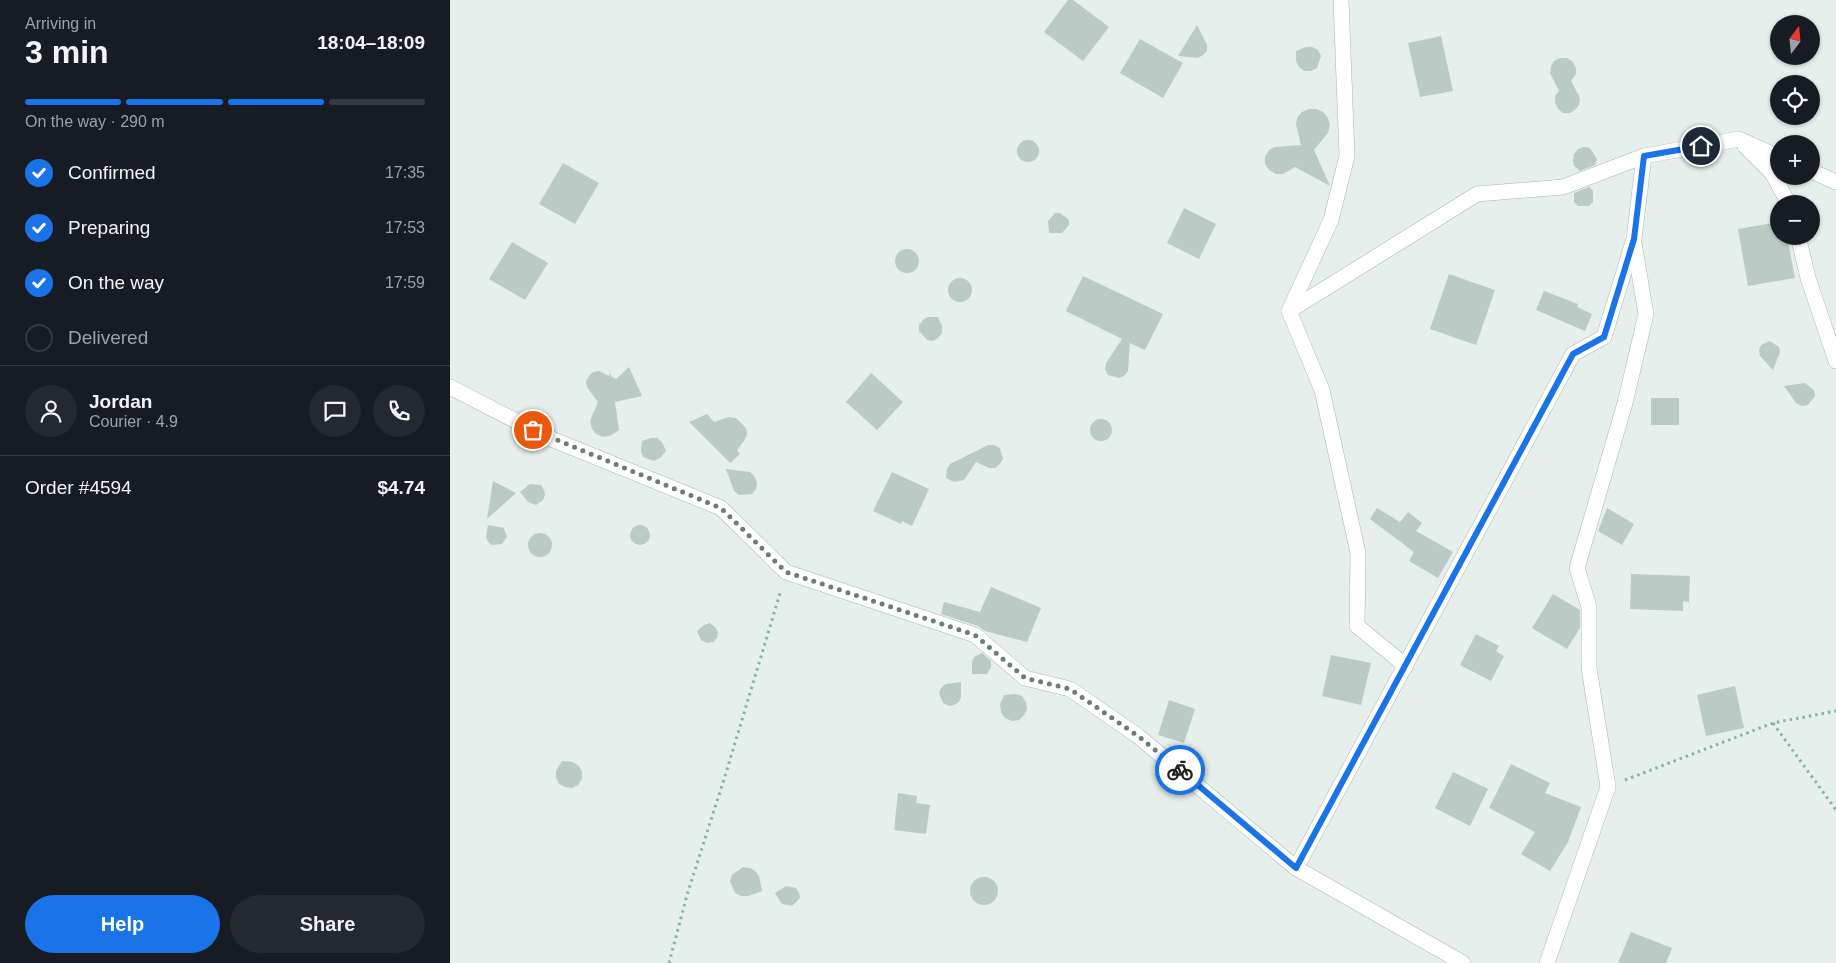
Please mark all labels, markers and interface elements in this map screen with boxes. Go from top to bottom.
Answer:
text: Arriving in [25,15,96,32]
north arrow [1770,15,1820,65]
map controls [1770,15,1820,245]
text: 18:04–18:09 [317,32,425,53]
text: 3 min [25,34,109,70]
button: locate [1770,75,1820,125]
text: On the way · 290 m [25,113,165,130]
pin [1680,125,1722,167]
icon: home [1687,132,1715,160]
button: + [1770,135,1820,185]
icon: check [25,159,53,187]
text: Confirmed [68,162,156,183]
text: 17:35 [385,164,425,181]
button: − [1770,195,1820,245]
icon: check [25,214,53,242]
text: Preparing [68,217,150,238]
text: 17:53 [385,219,425,236]
icon: check [25,269,53,297]
text: On the way [68,272,164,293]
text: 17:59 [385,274,425,291]
text: Delivered [68,327,148,348]
button: person [25,385,77,437]
button: chat [309,385,361,437]
button: phone [373,385,425,437]
text: Jordan [89,391,152,412]
pin [512,409,554,451]
text: Courier · 4.9 [89,413,178,430]
icon: bag [519,416,547,444]
text: Order #4594 [25,477,132,498]
text: $4.74 [377,477,425,498]
courier [1155,745,1205,795]
icon: bike [1166,756,1194,784]
button: Help [25,895,220,953]
button: Share [230,895,425,953]

